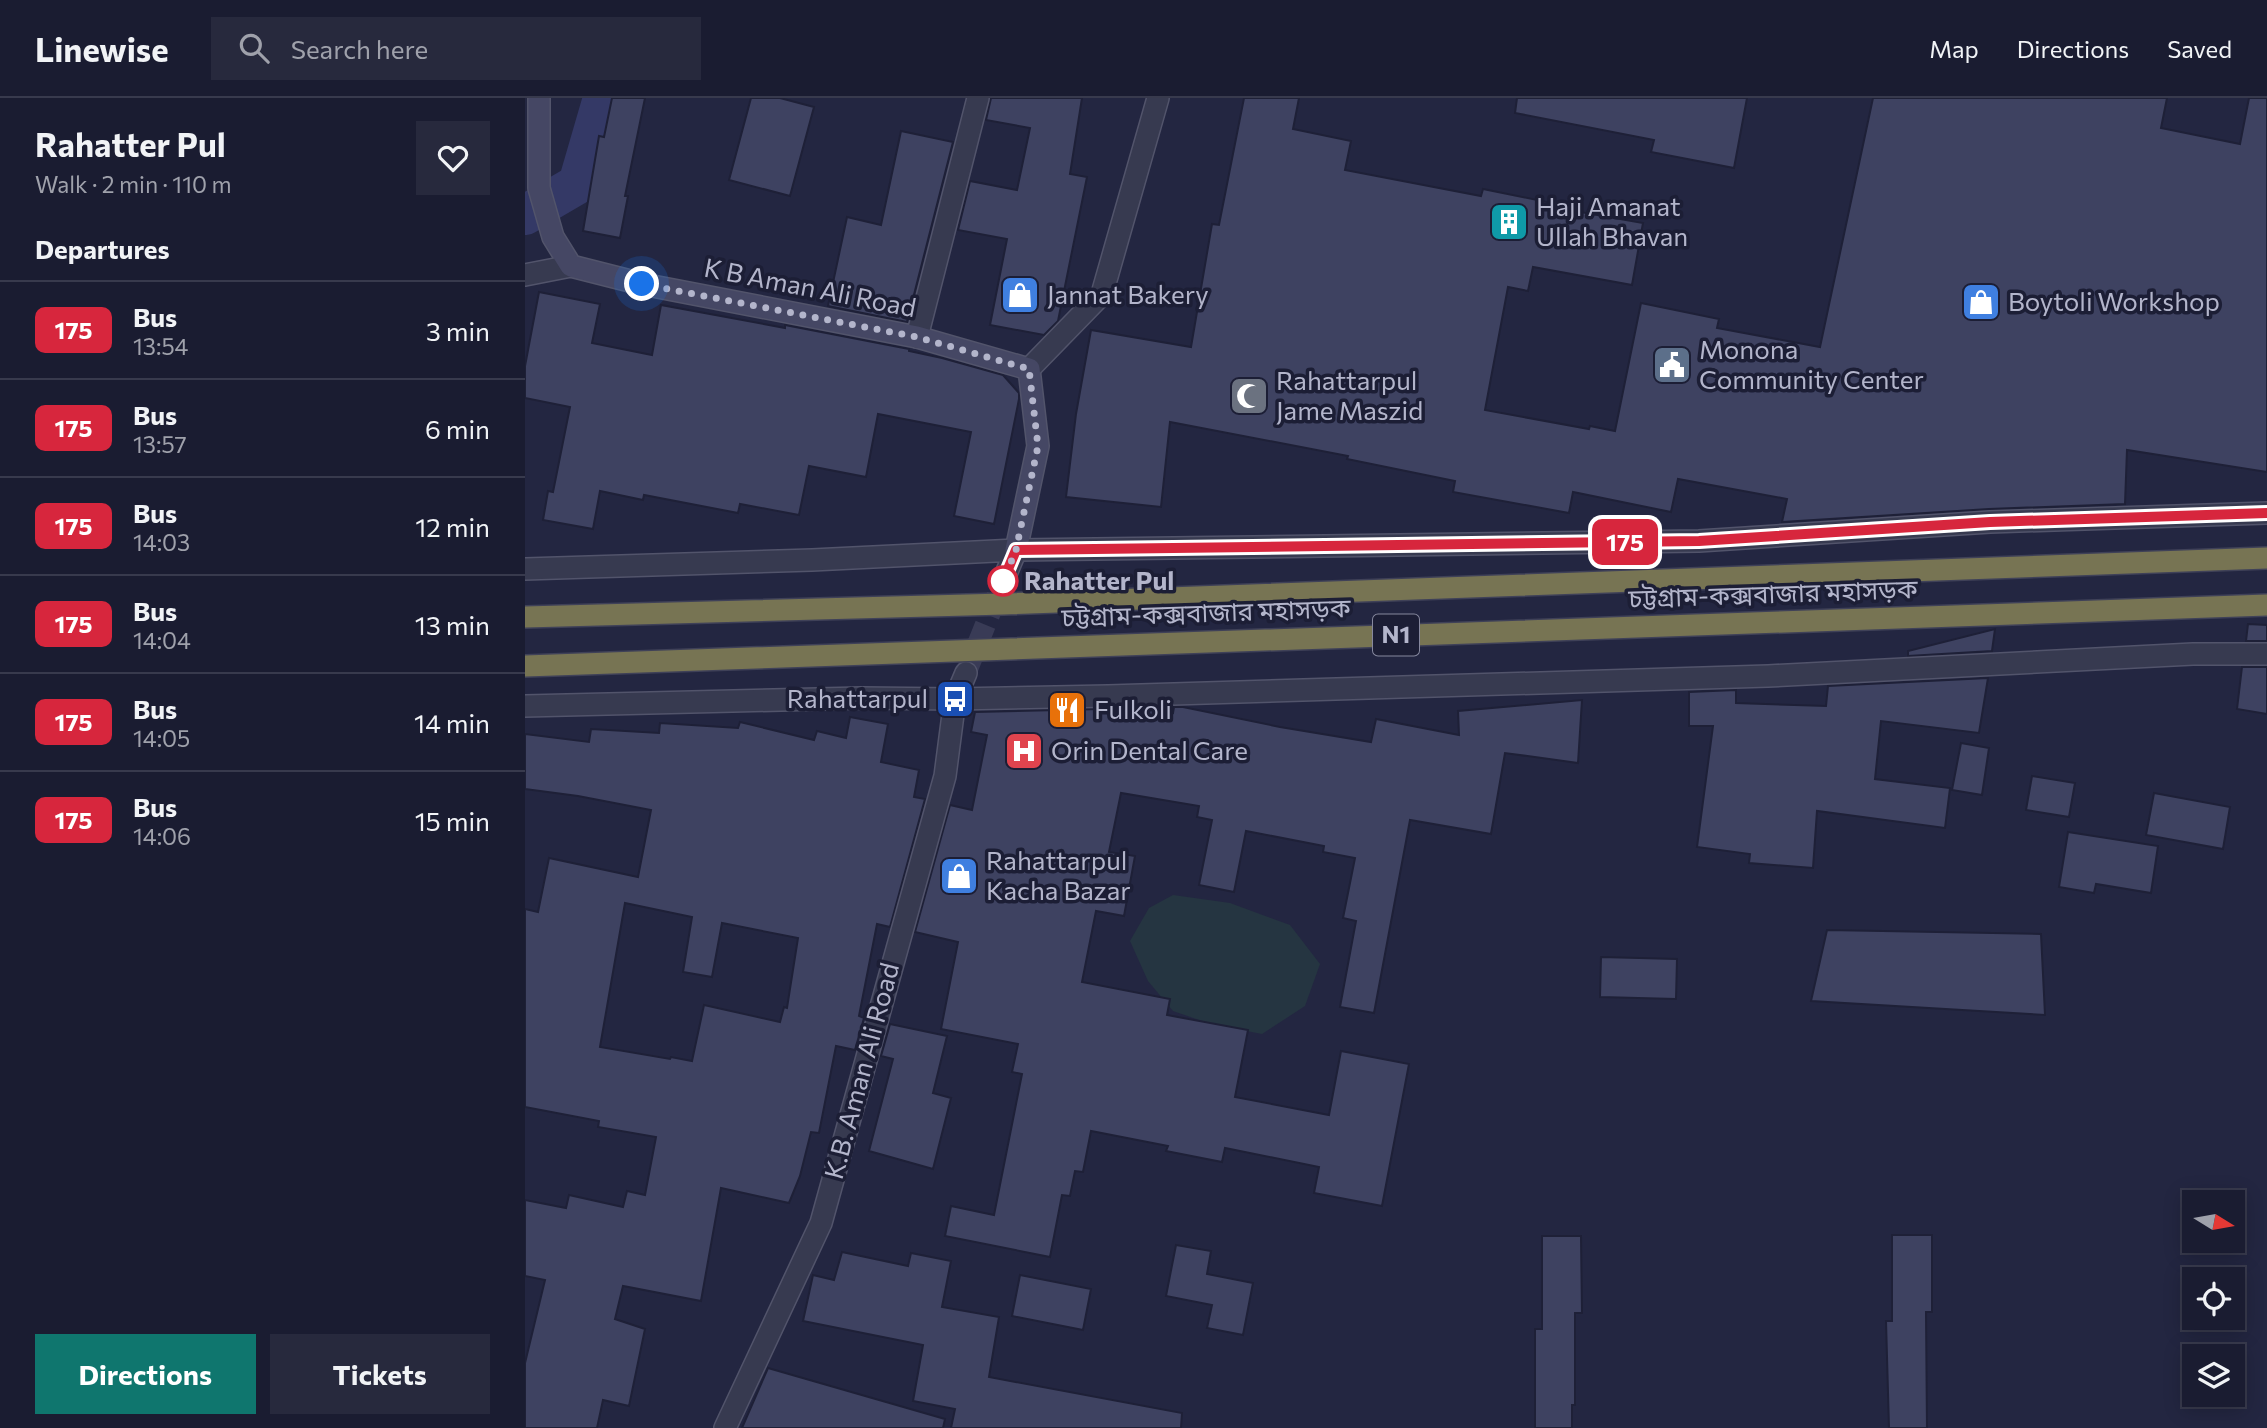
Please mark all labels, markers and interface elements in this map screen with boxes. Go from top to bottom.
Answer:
search box [211,17,701,80]
text: Linewise [35,28,169,69]
icon: search [235,29,273,67]
text: Search here [291,33,428,64]
text: Map [1929,34,1979,63]
text: Directions [2017,34,2129,63]
text: Saved [2167,34,2232,63]
button: heart [416,121,490,195]
text: Rahatter Pul [35,123,226,164]
text: Walk · 2 min · 110 m [35,170,232,198]
place label: Haji Amanat Ullah Bhavan [1536,190,1688,251]
building icon: Haji Amanat Ullah Bhavan [1488,201,1530,243]
text: Departures [35,233,170,264]
street label: K B Aman Ali Road [702,251,919,322]
your location [624,266,659,301]
shop icon: Jannat Bakery [999,274,1041,316]
place label: Jannat Bakery [1047,278,1209,309]
shop icon: Boytoli Workshop [1960,281,2002,323]
place label: Boytoli Workshop [2008,285,2220,316]
text: Bus [133,301,177,332]
text: 175 [55,315,92,344]
text: 3 min [426,315,490,346]
text: 13:54 [133,332,188,360]
place label: Monona Community Center [1699,333,1924,394]
public building icon: Monona Community Center [1651,344,1693,386]
place label: Rahattarpul Jame Maszid [1276,364,1423,425]
mosque icon: Rahattarpul Jame Maszid [1228,375,1270,417]
text: Bus [133,399,177,430]
text: 175 [55,413,92,442]
text: 6 min [425,413,490,444]
text: 13:57 [133,430,187,458]
text: Bus [133,497,177,528]
text: 175 [55,511,92,540]
text: 12 min [415,511,490,542]
line badge: 175 [1585,519,1665,565]
text: 175 [1606,527,1644,556]
text: 14:03 [133,528,190,556]
place label: Rahatter Pul [1024,564,1174,595]
marker: Rahatter Pul [988,566,1018,596]
street label: চট্টগ্রাম-কক্সবাজার মহাসড়ক [1627,572,1919,613]
street label: চট্টগ্রাম-কক্সবাজার মহাসড়ক [1060,591,1352,632]
text: Bus [133,595,177,626]
text: 175 [55,609,92,638]
text: 13 min [415,609,490,640]
road number: N1 [1373,614,1419,656]
text: 14:04 [133,626,191,654]
bus stop icon: Rahattarpul [934,678,976,720]
place label: Rahattarpul [787,682,928,713]
restaurant icon: Fulkoli [1046,689,1088,731]
text: Bus [133,693,177,724]
place label: Fulkoli [1094,693,1172,724]
text: 175 [55,707,92,736]
text: 14 min [414,707,490,738]
text: 14:05 [133,724,190,752]
hospital icon: Orin Dental Care [1003,730,1045,772]
place label: Orin Dental Care [1051,734,1248,765]
text: Bus [133,791,177,822]
text: 175 [55,805,92,834]
text: 15 min [415,805,490,836]
text: 14:06 [133,822,191,850]
place label: Rahattarpul Kacha Bazar [986,844,1131,905]
shop icon: Rahattarpul Kacha Bazar [938,855,980,897]
street label: K.B. Aman Ali Road [817,959,904,1182]
north arrow [2182,1190,2245,1253]
map controls [2182,1190,2245,1407]
button: locate [2182,1267,2245,1330]
button: Directions [35,1334,256,1414]
button: Tickets [270,1334,490,1414]
button: layers [2182,1344,2245,1407]

